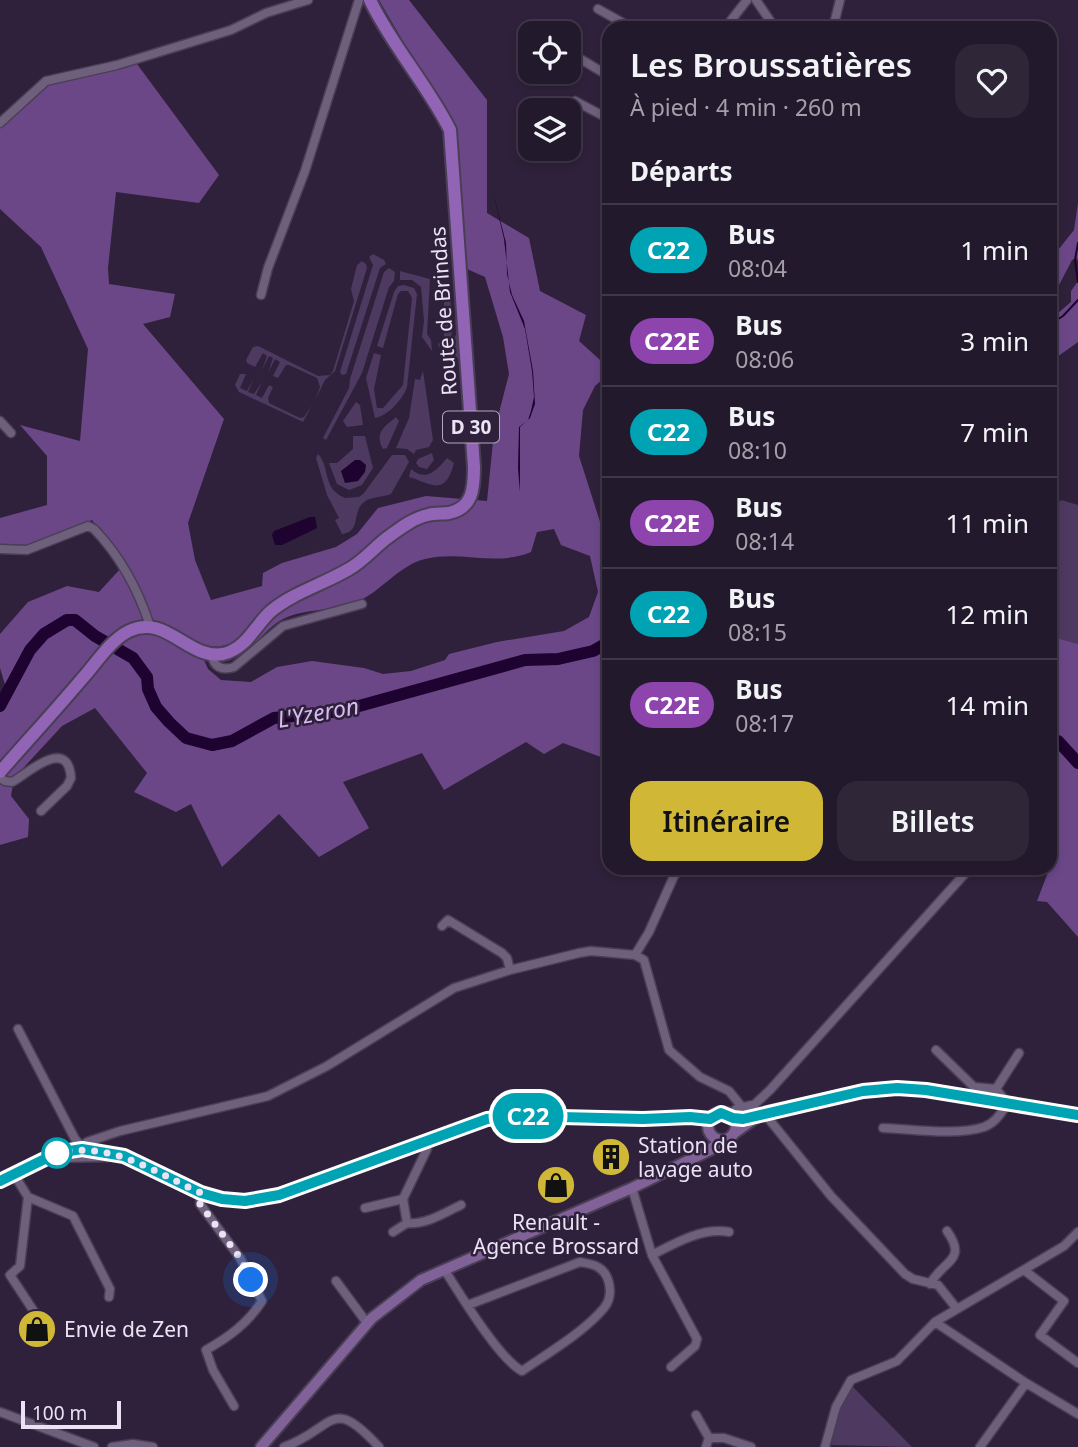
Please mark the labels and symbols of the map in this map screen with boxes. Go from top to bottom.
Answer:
street label: Route de Brindas [423,226,463,396]
road number: D 30 [443,412,499,442]
water label: L'Yzeron [275,689,361,735]
line badge: C22 [488,1093,568,1139]
place label: Station de lavage auto [638,1131,753,1183]
building icon: Station de lavage auto [590,1136,632,1178]
unlabelled marker [42,1138,72,1168]
shop icon: Renault - Agence Brossard [535,1164,577,1206]
place label: Renault - Agence Brossard [473,1208,639,1260]
your location [233,1262,268,1297]
shop icon: Envie de Zen [16,1308,58,1350]
place label: Envie de Zen [64,1315,189,1343]
scale bar [21,1398,121,1430]

